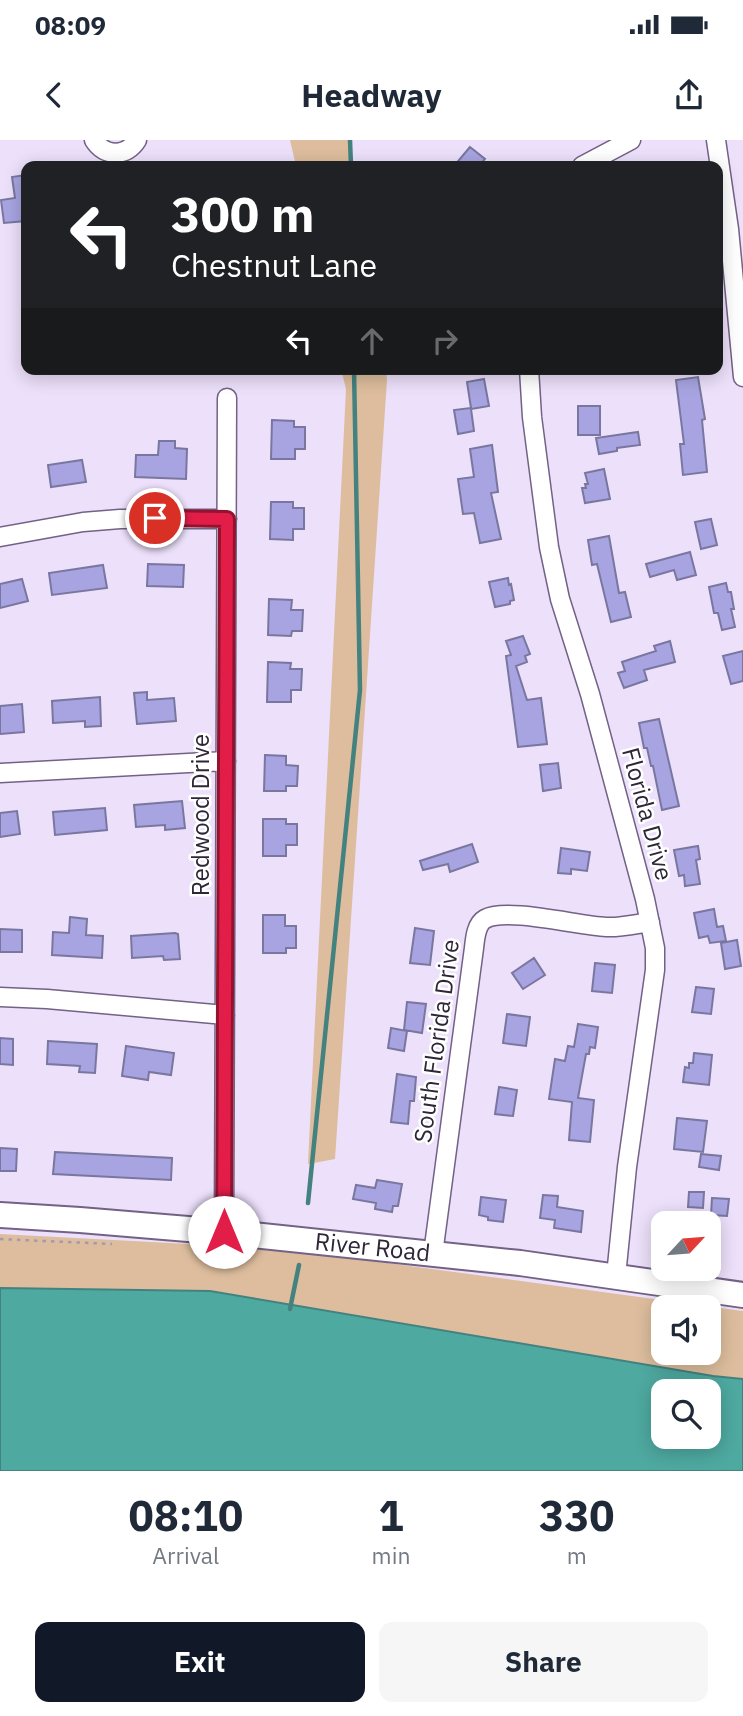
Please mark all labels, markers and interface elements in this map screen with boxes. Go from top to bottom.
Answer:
text: 08:09 [35,8,106,42]
text: Headway [301,74,442,116]
icon: back [35,76,73,114]
icon: share [670,76,708,114]
text: 300 m [171,182,315,245]
icon: left [56,189,147,280]
text: Chestnut Lane [171,244,377,286]
icon: left [280,322,318,360]
icon: ahead [353,322,391,360]
icon: right [426,322,464,360]
pin [125,488,185,548]
icon: arrive [136,499,174,537]
street label: Redwood Drive [184,734,216,896]
street label: Florida Drive [615,744,681,884]
street label: South Florida Drive [406,937,466,1145]
position arrow [187,1195,261,1269]
north arrow [651,1211,721,1281]
map controls [651,1211,721,1449]
street label: River Road [313,1225,432,1269]
button: sound [651,1295,721,1365]
button: search [651,1379,721,1449]
text: 08:10 [128,1488,243,1543]
text: 1 [378,1488,404,1543]
text: 330 [539,1488,615,1543]
text: Arrival [152,1540,219,1570]
text: min [372,1540,410,1570]
text: m [567,1540,587,1570]
button: Exit [35,1622,365,1702]
button: Share [379,1622,708,1702]

